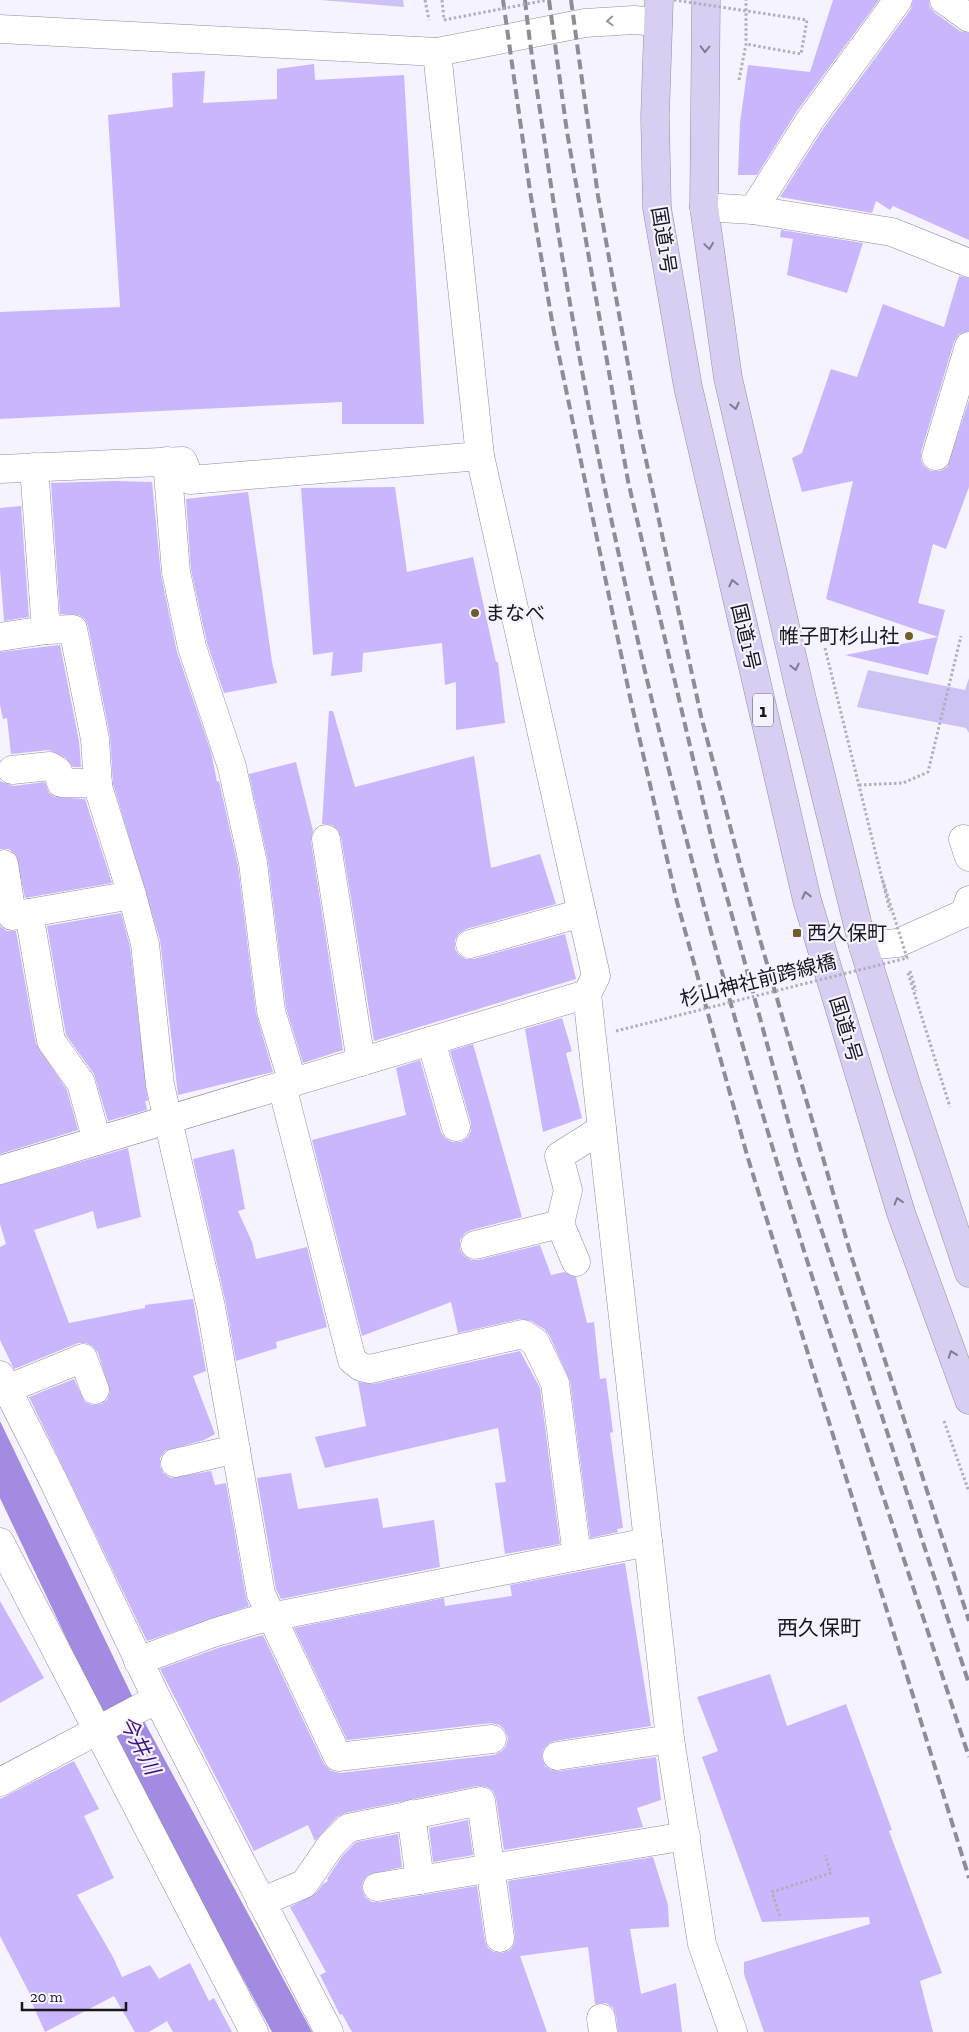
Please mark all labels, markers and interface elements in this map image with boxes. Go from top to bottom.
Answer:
one-way arrow [605,16,613,27]
one-way arrow [699,45,710,53]
street label: 国道1号 [647,205,681,275]
one-way arrow [704,241,714,250]
one-way arrow [729,402,740,411]
one-way arrow [728,578,739,587]
place label: まなべ [485,601,545,625]
street label: 国道1号 [727,601,765,673]
marker: まなべ [469,607,481,619]
place label: 帷子町杉山社 [779,624,899,648]
marker: 帷子町杉山社 [903,630,915,642]
one-way arrow [789,662,800,671]
road number: 1 [753,694,773,726]
one-way arrow [801,890,812,899]
place label: 西久保町 [807,921,887,945]
marker: 西久保町 [791,927,803,939]
street label: 杉山神社前跨線橋 [677,949,839,1011]
street label: 国道1号 [825,993,867,1065]
one-way arrow [893,1197,903,1206]
one-way arrow [948,1350,958,1359]
district label: 西久保町 [777,1615,861,1640]
water label: 今井川 [115,1711,166,1781]
scale bar [22,1980,126,2012]
text: 20 m [30,1988,63,2006]

